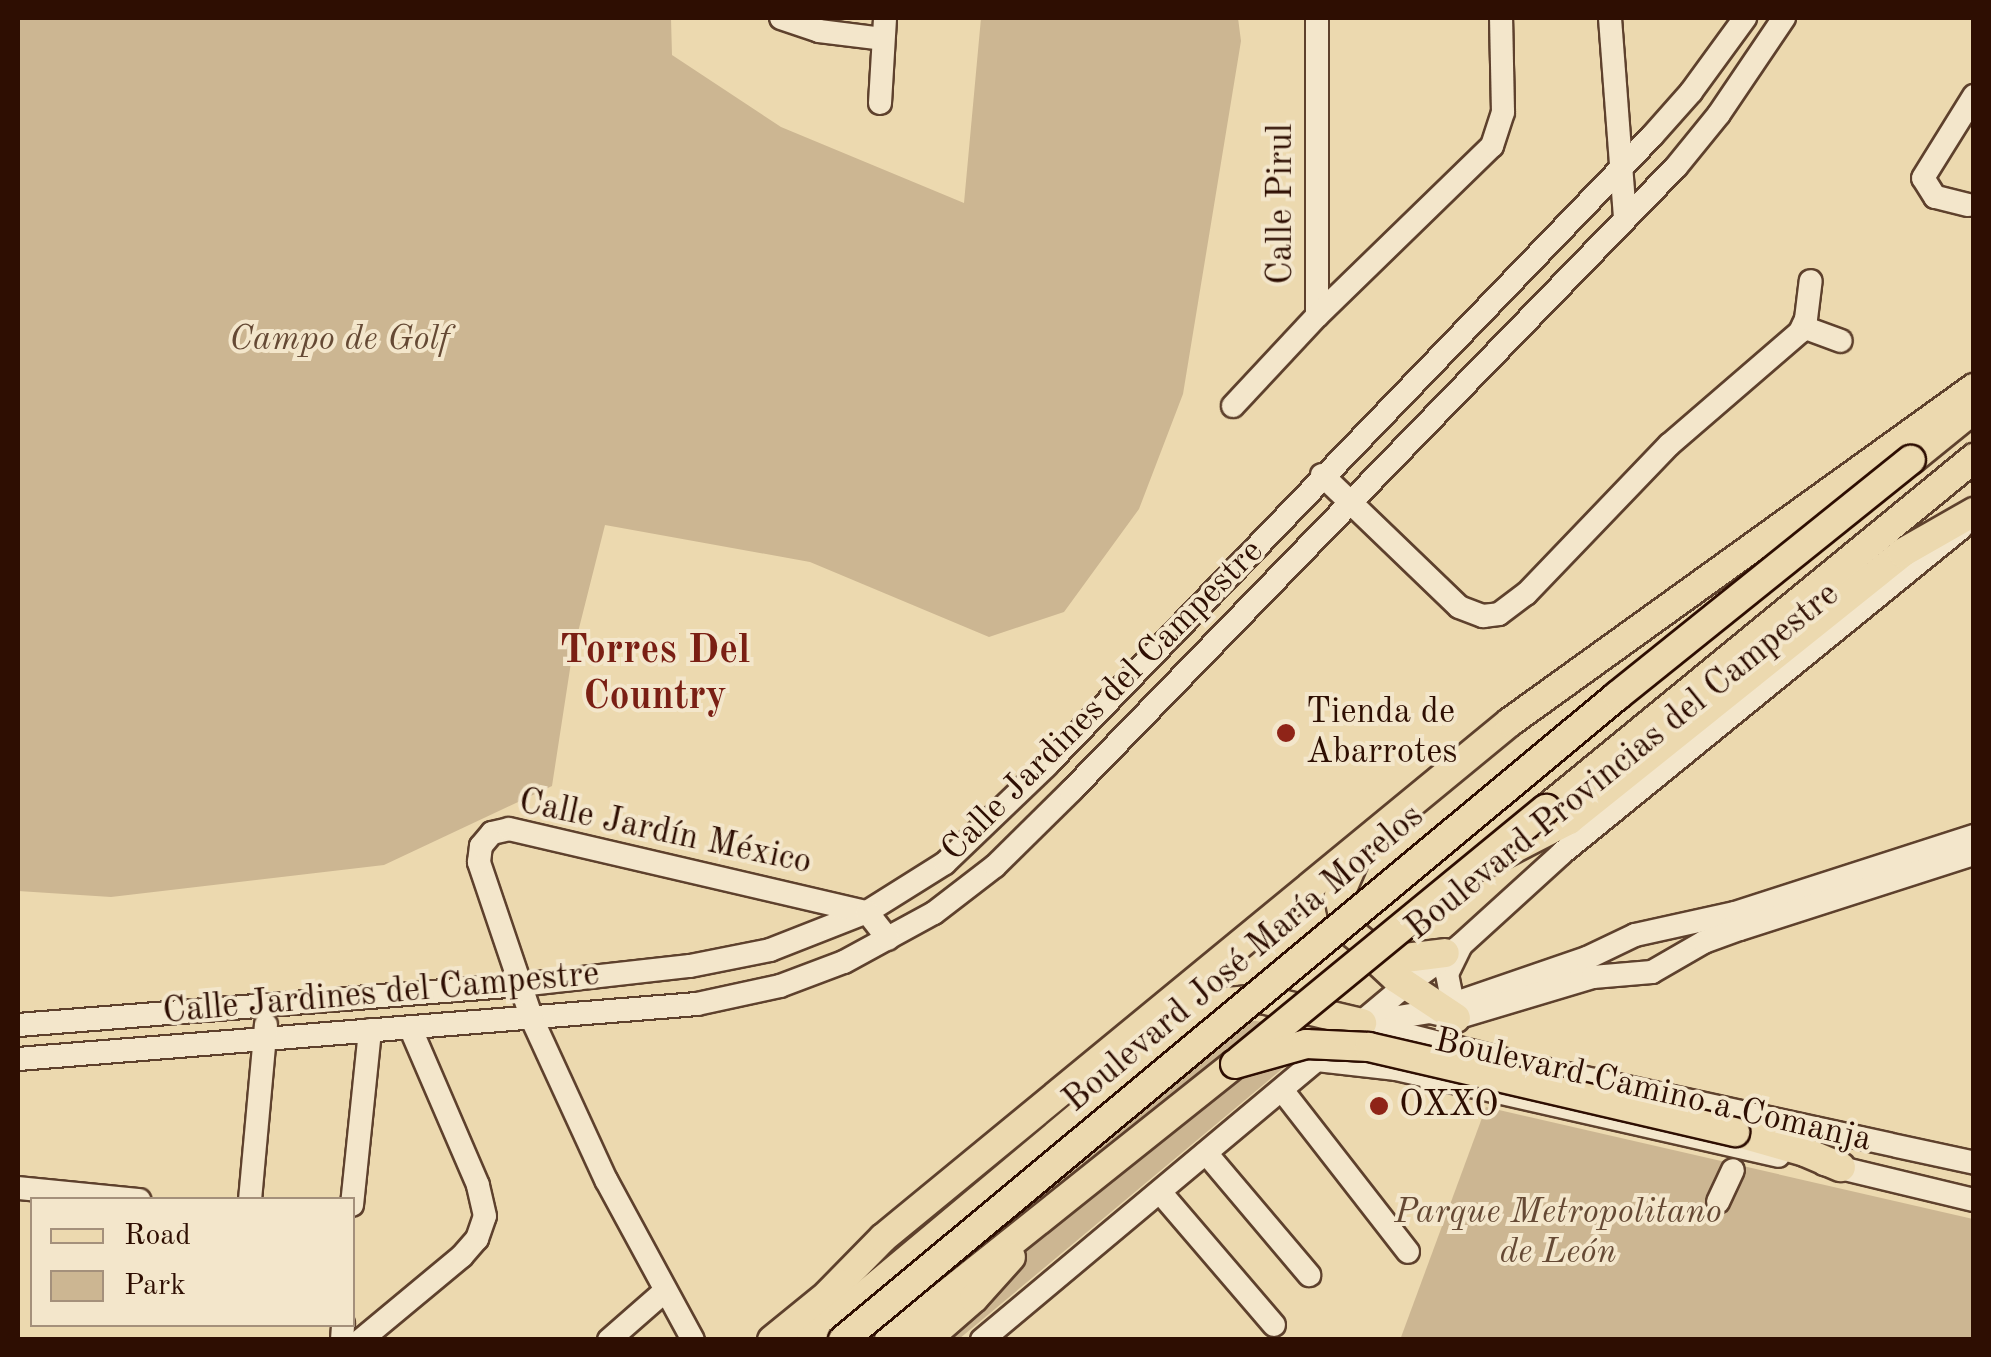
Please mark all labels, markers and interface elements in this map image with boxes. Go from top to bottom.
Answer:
street label: Calle Pirul [1261,123,1303,285]
park label: Campo de Golf [229,319,451,361]
street label: Calle Jardines del Campestre [933,531,1273,871]
street label: Boulevard Provincias del Campestre [1398,574,1848,950]
district label: Torres Del Country [560,628,750,722]
place label: Tienda de Abarrotes [1306,692,1458,774]
marker: Tienda de Abarrotes [1275,722,1297,744]
street label: Calle Jardín México [515,781,815,885]
street label: Boulevard José María Morelos [1056,796,1432,1122]
street label: Calle Jardines del Campestre [161,954,601,1034]
street label: Boulevard Camino a Comanja [1430,1020,1876,1162]
place label: OXXO [1399,1085,1499,1127]
marker: OXXO [1368,1095,1390,1117]
park label: Parque Metropolitano de León [1394,1192,1722,1274]
legend [30,1197,355,1327]
text: Road [124,1221,191,1251]
text: Park [124,1271,186,1301]

